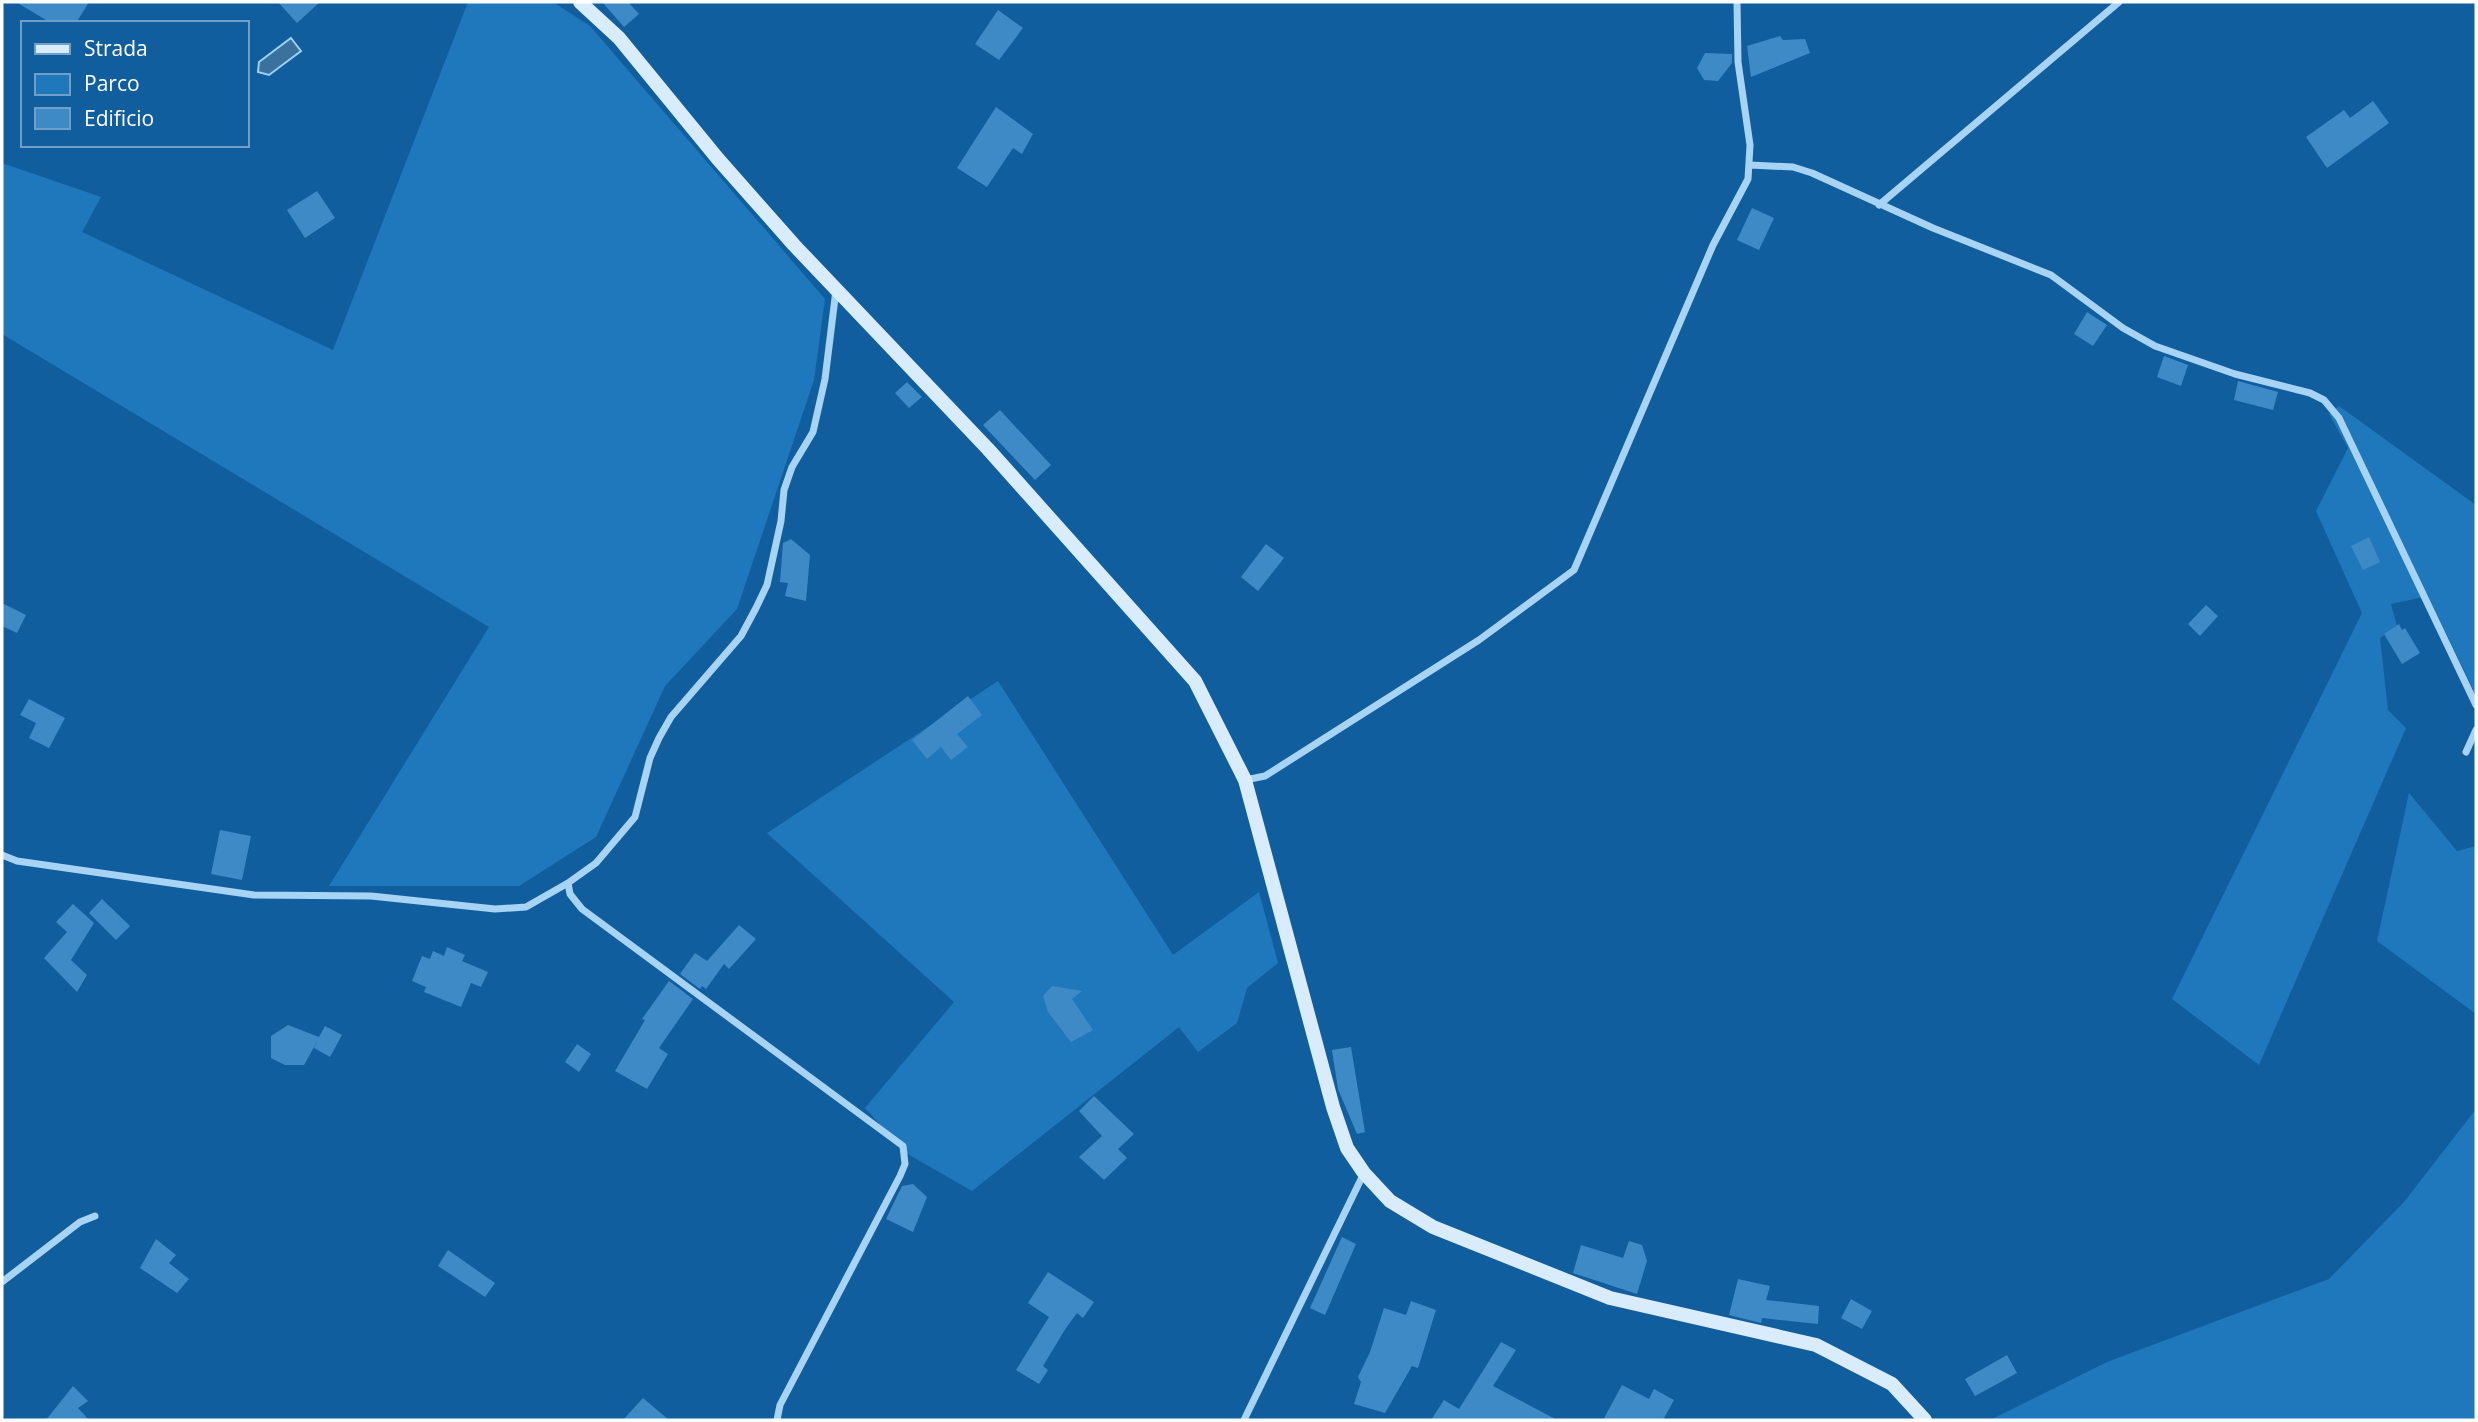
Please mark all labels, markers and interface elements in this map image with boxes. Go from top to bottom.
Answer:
legend [21,21,248,147]
text: Strada [84,34,148,62]
text: Parco [84,69,140,97]
text: Edificio [84,104,154,132]

